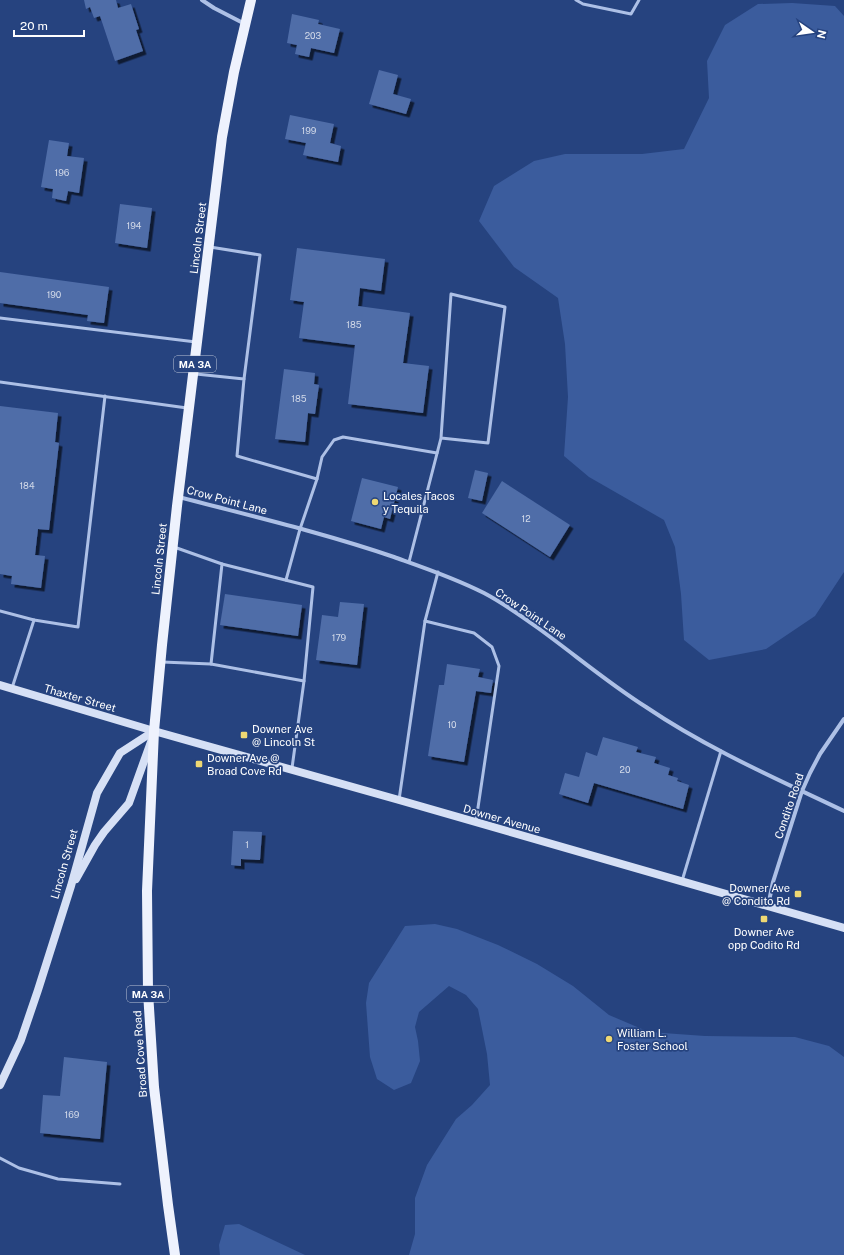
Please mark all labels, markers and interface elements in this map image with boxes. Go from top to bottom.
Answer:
scale bar [14,12,84,38]
north arrow [792,12,832,52]
text: 20 m [20,19,48,33]
text: N [815,29,829,40]
house number: 203 [305,30,322,41]
house number: 199 [302,125,317,136]
house number: 196 [55,167,70,178]
street label: Lincoln Street [188,201,208,275]
house number: 194 [127,220,142,231]
house number: 190 [47,289,62,300]
house number: 185 [346,319,362,330]
road number: MA 3A [174,356,216,372]
house number: 185 [291,393,307,404]
house number: 184 [19,480,35,491]
street label: Crow Point Lane [185,483,269,517]
place label: Locales Tacos y Tequila [383,490,455,515]
marker: Locales Tacos y Tequila [370,497,380,507]
house number: 12 [521,513,531,524]
street label: Lincoln Street [149,523,169,595]
street label: Crow Point Lane [493,586,569,642]
house number: 179 [332,632,347,643]
street label: Thaxter Street [43,682,117,714]
house number: 10 [447,719,457,730]
place label: Downer Ave @ Lincoln St [252,723,315,748]
marker: Downer Ave @ Lincoln St [239,730,249,740]
place label: Downer Ave @ Broad Cove Rd [207,752,282,777]
marker: Downer Ave @ Broad Cove Rd [194,759,204,769]
house number: 20 [620,764,631,775]
street label: Condito Road [772,772,806,840]
street label: Downer Avenue [462,802,542,836]
street label: Lincoln Street [48,828,80,900]
house number: 1 [245,839,249,850]
place label: Downer Ave @ Condito Rd [722,882,790,907]
marker: Downer Ave @ Condito Rd [793,889,803,899]
marker: Downer Ave opp Codito Rd [759,914,769,924]
place label: Downer Ave opp Codito Rd [728,926,800,951]
road number: MA 3A [127,986,169,1002]
street label: Broad Cove Road [131,1010,149,1098]
place label: William L. Foster School [617,1027,688,1052]
marker: William L. Foster School [604,1034,614,1044]
house number: 169 [65,1109,80,1120]

